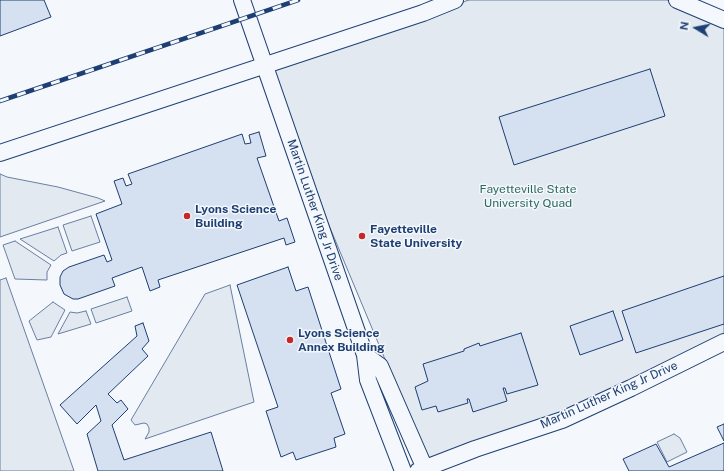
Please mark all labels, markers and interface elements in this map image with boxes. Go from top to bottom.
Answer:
north arrow [676,8,716,48]
text: N [678,21,691,31]
street label: Martin Luther King Jr Drive [284,137,346,283]
park label: Fayetteville State University Quad [479,182,577,210]
place label: Lyons Science Building [195,202,276,230]
marker: Lyons Science Building [182,211,192,221]
place label: Fayetteville State University [370,222,462,250]
marker: Fayetteville State University [357,231,367,241]
place label: Lyons Science Annex Building [298,326,385,354]
marker: Lyons Science Annex Building [285,335,295,345]
street label: Martin Luther King Jr Drive [538,358,680,432]

